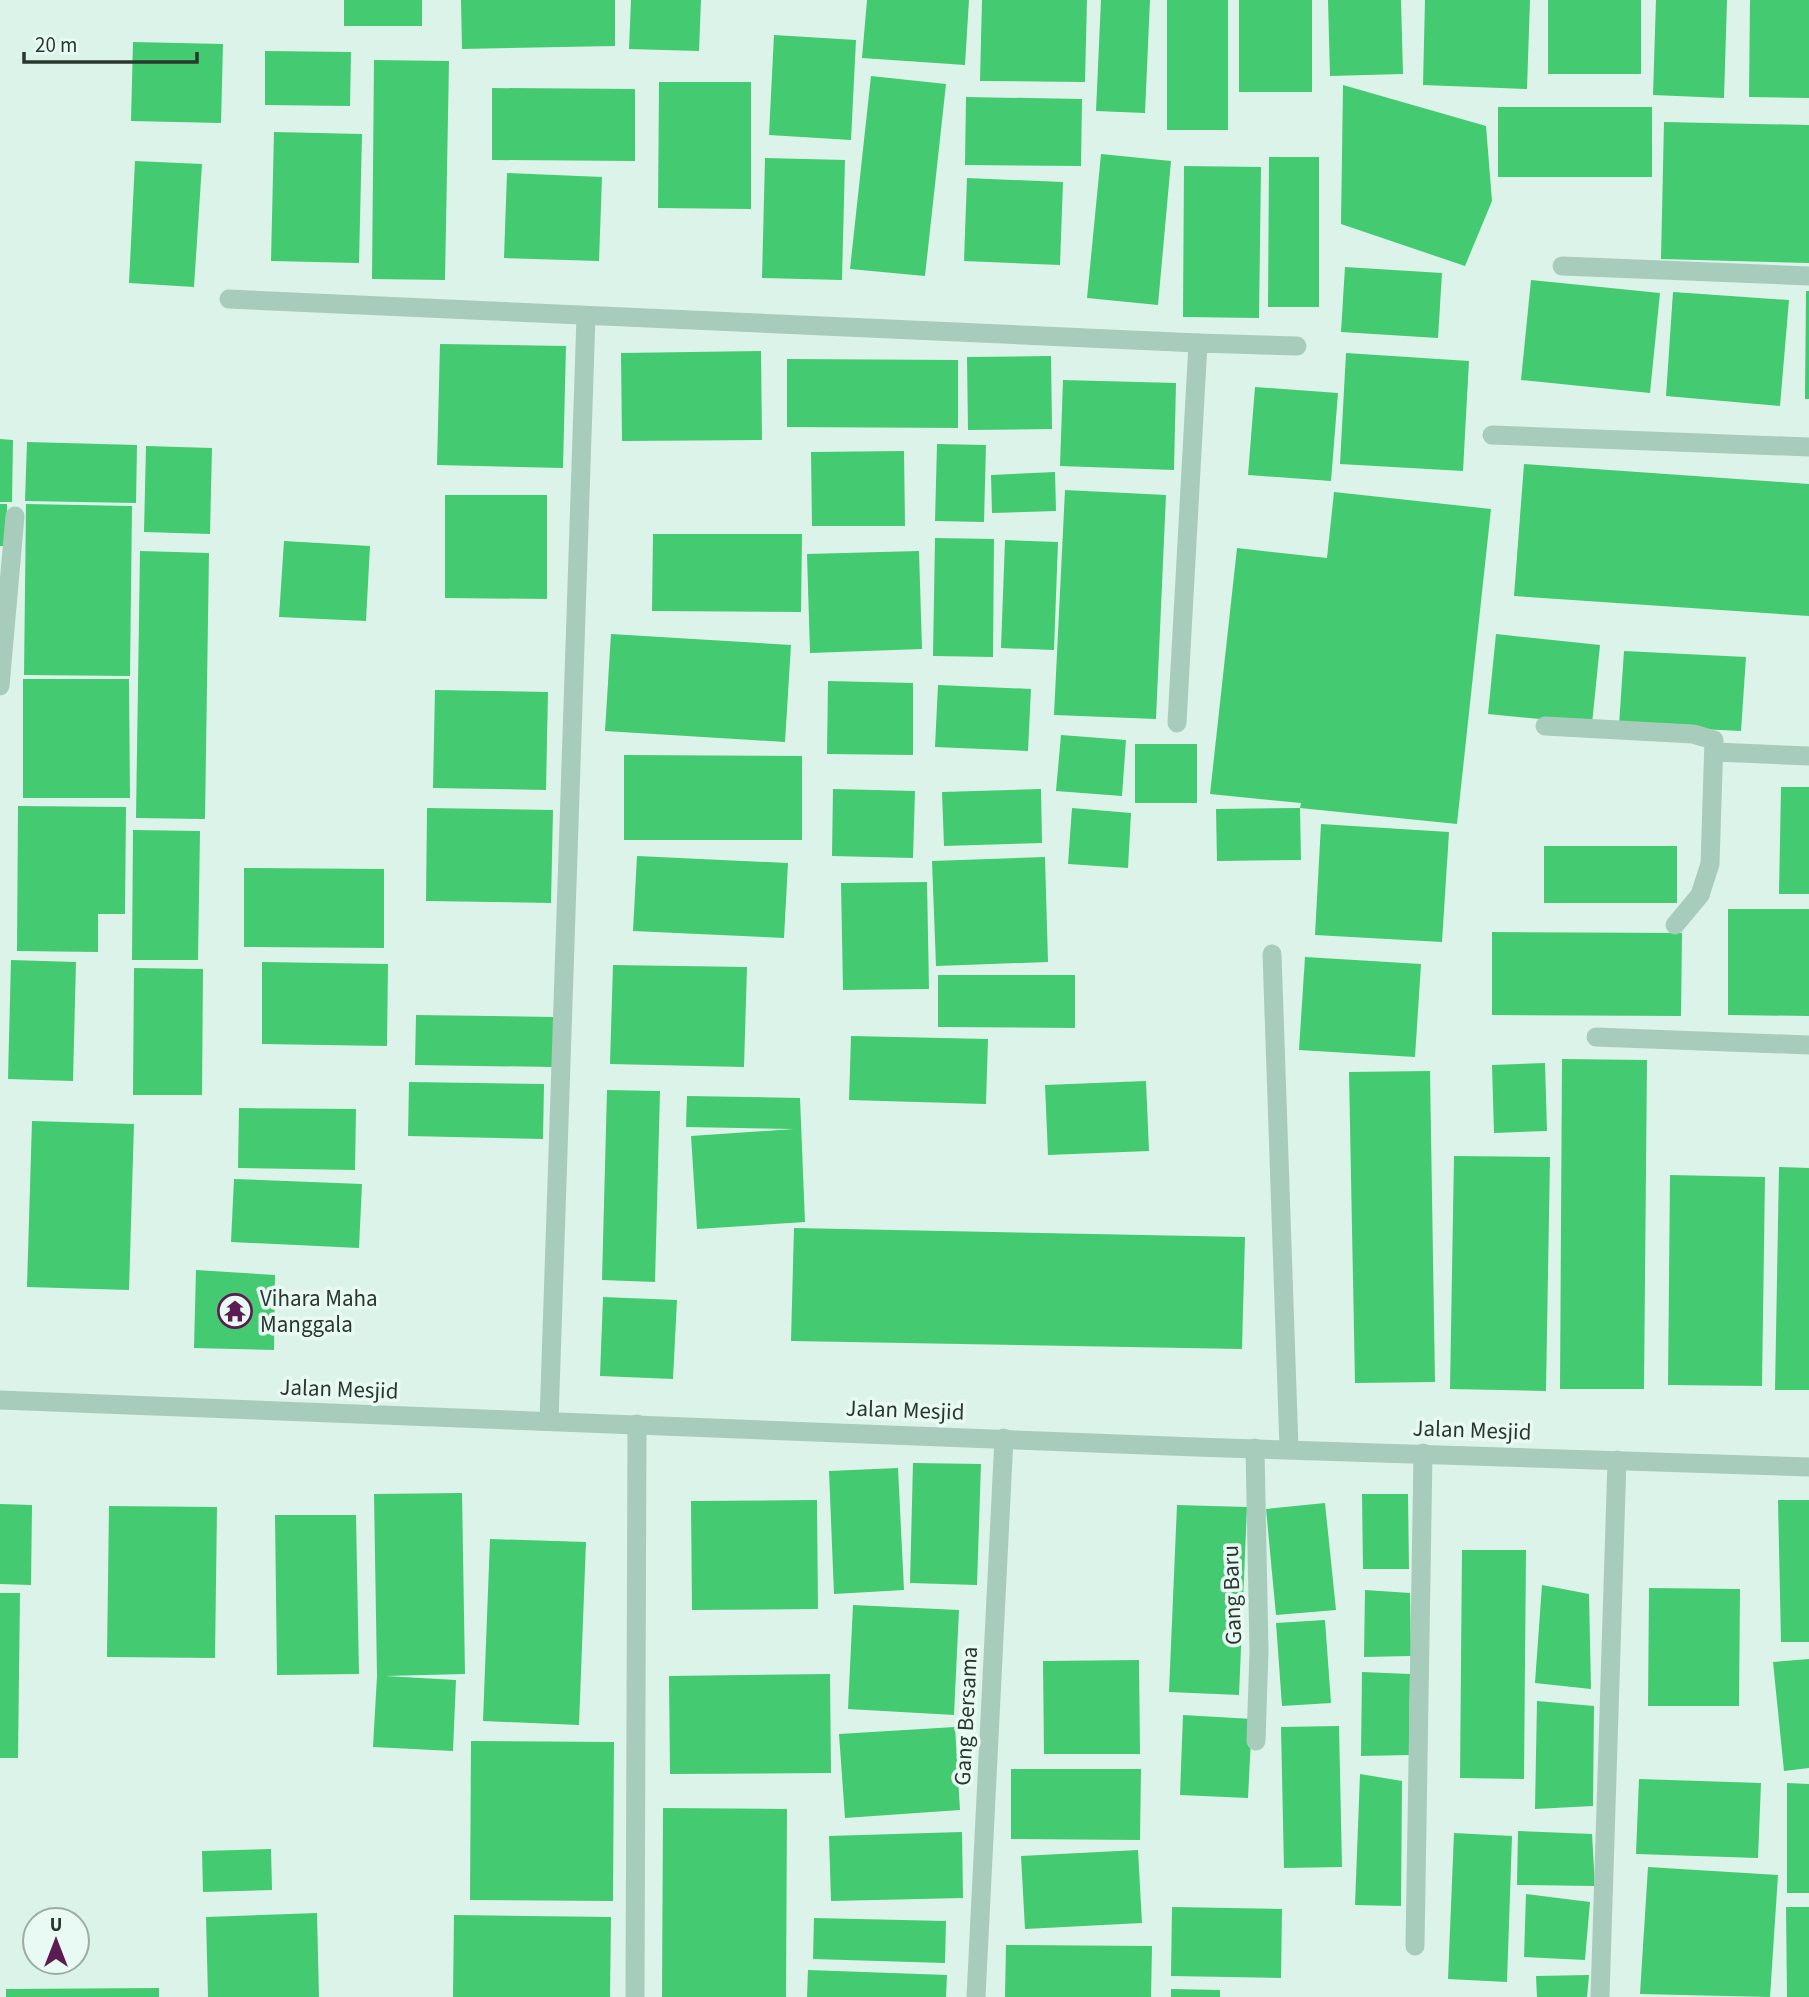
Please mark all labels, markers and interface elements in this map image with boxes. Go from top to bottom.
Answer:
scale bar [24,21,198,65]
text: 20 m [35,30,77,60]
place label: Vihara Maha Manggala [260,1282,378,1341]
temple icon: Vihara Maha Manggala [216,1292,254,1330]
street label: Jalan Mesjid [279,1370,399,1408]
street label: Jalan Mesjid [845,1391,965,1429]
street label: Jalan Mesjid [1412,1411,1532,1449]
street label: Gang Baru [1214,1544,1250,1646]
street label: Gang Bersama [946,1646,986,1786]
north arrow [21,1906,91,1976]
text: U [50,1912,62,1939]

